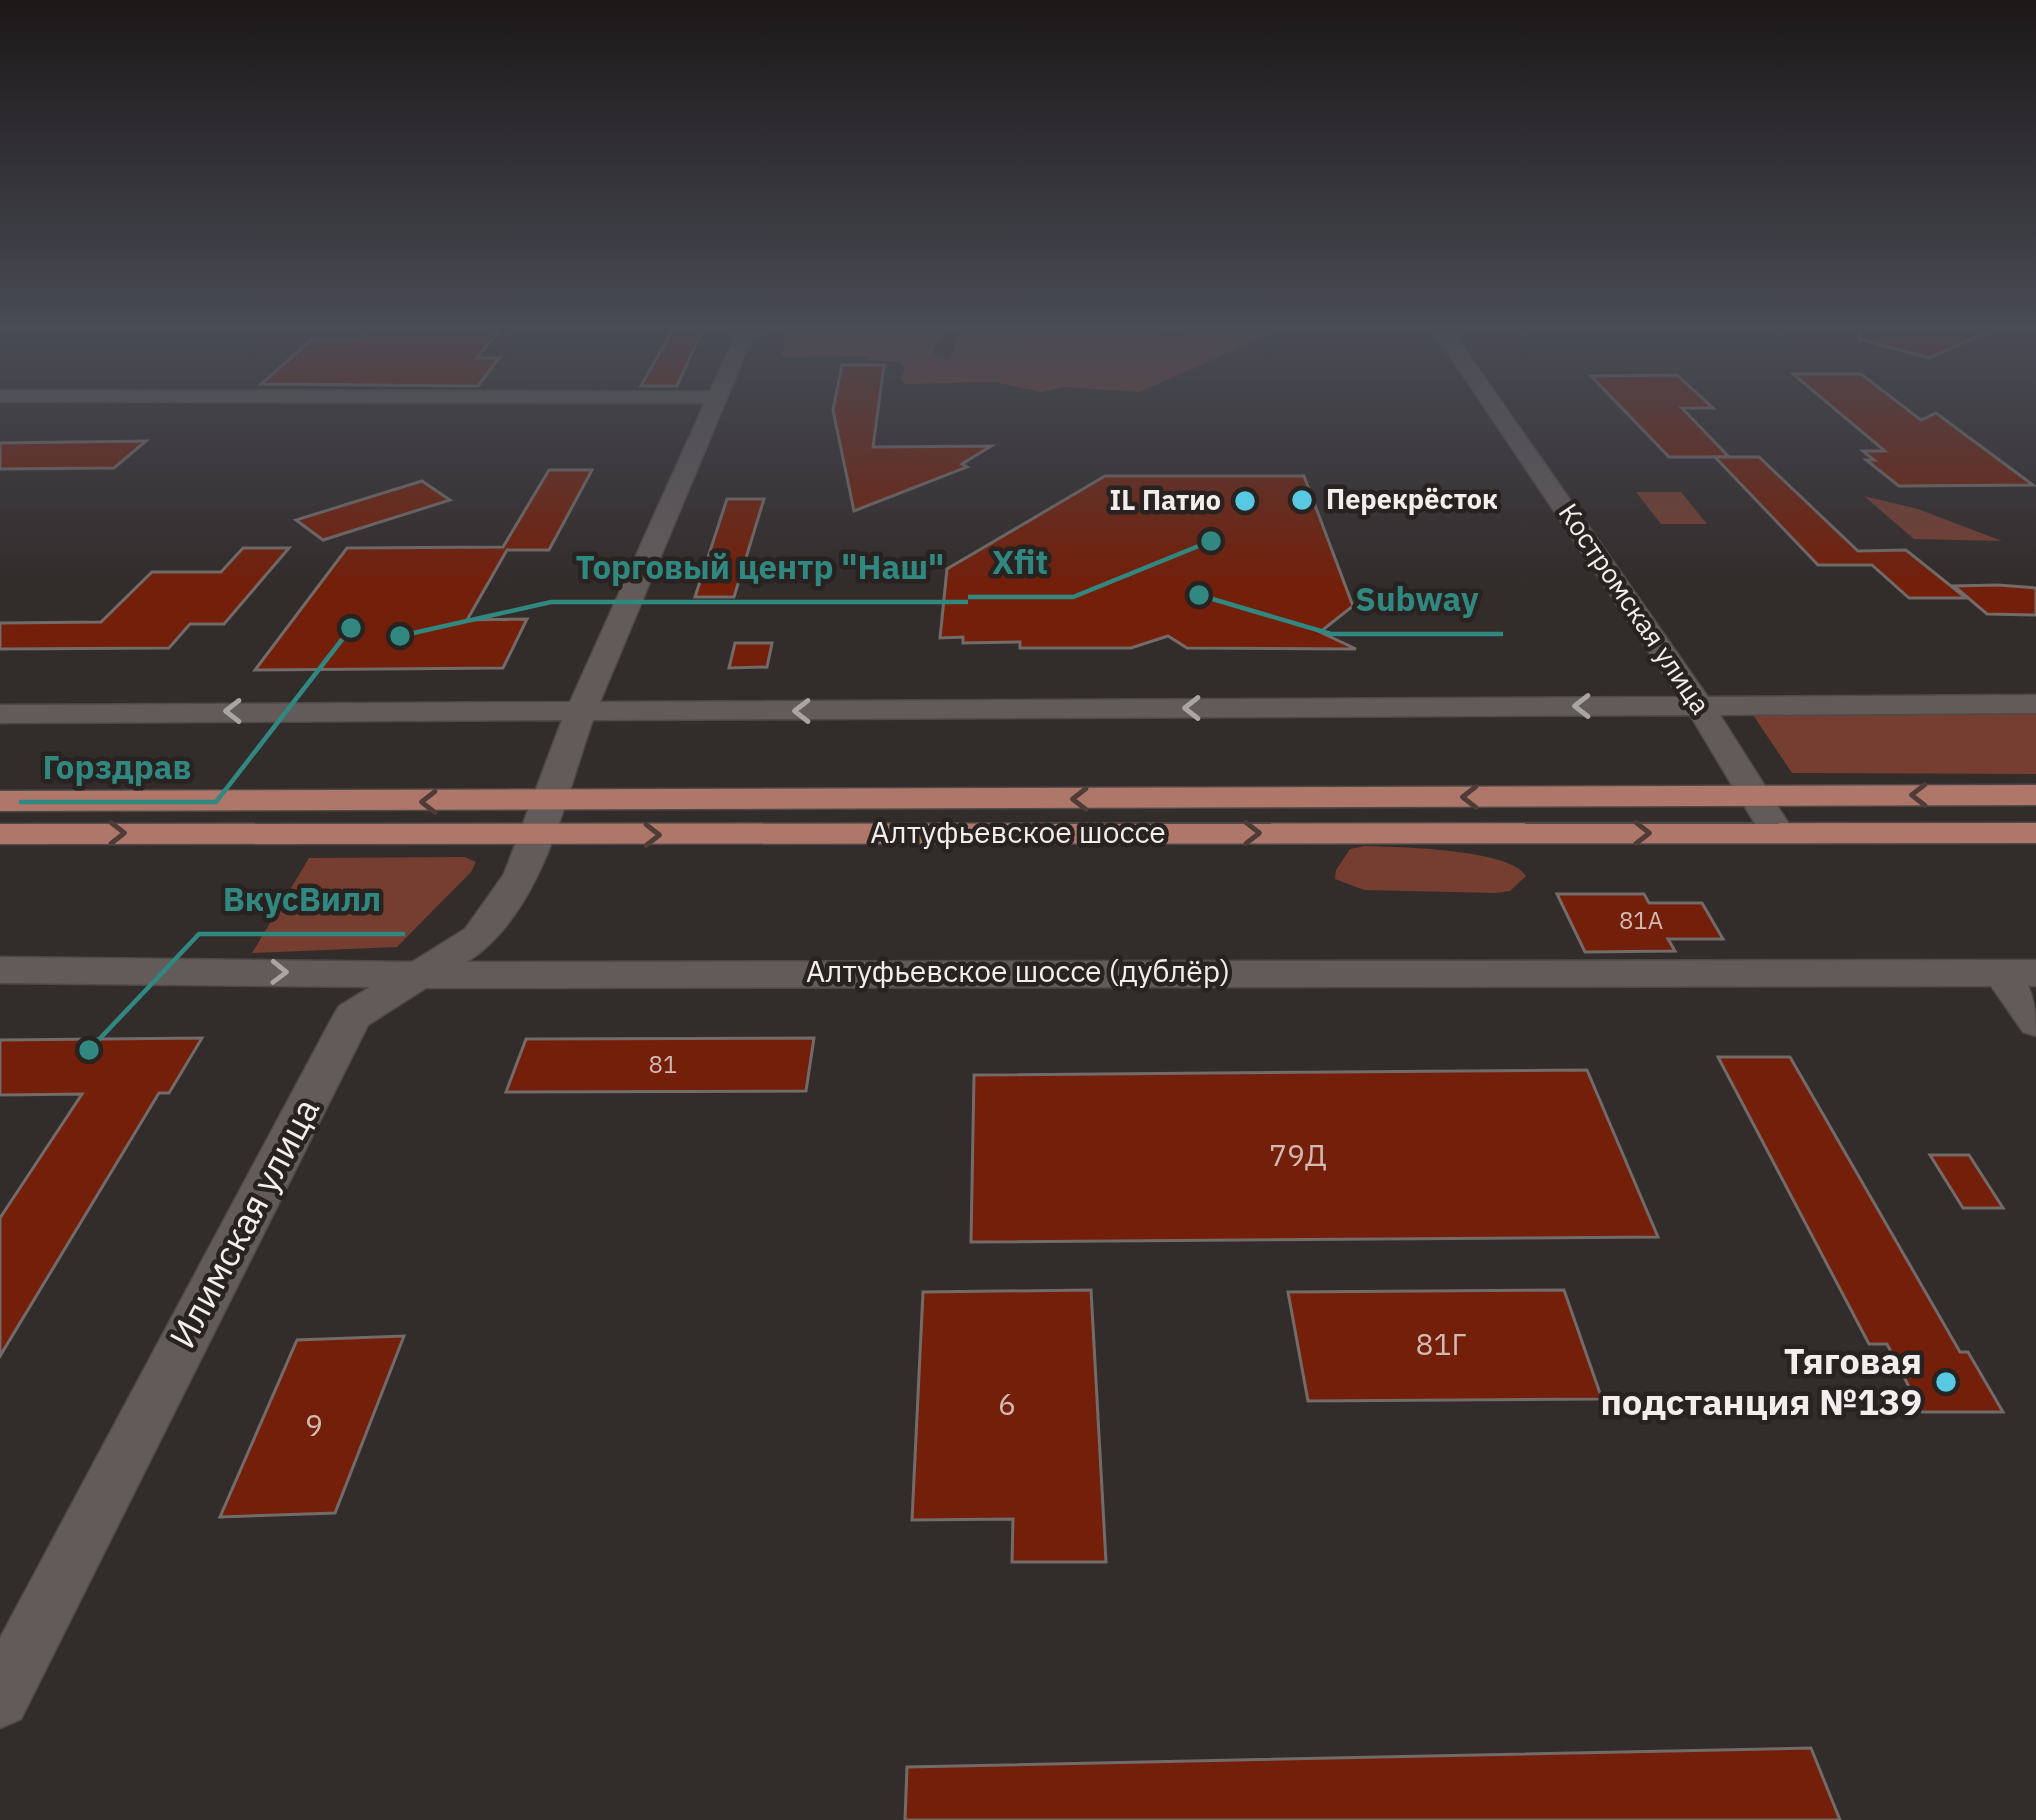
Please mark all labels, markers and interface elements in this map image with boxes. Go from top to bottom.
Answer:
place label: Перекрёсток [1326,481,1498,516]
place label: IL Патио [1110,482,1221,517]
marker: Перекрёсток [1289,487,1315,513]
marker: IL Патио [1232,488,1258,514]
street label: Костромская улица [1552,496,1719,720]
callout: Xfit [968,528,1073,597]
callout: Торговый центр "Наш" [551,533,968,602]
text: Xfit [992,540,1048,583]
text: Торговый центр "Наш" [576,545,944,588]
callout: Subway [1331,565,1503,634]
text: Subway [1355,577,1479,620]
one-way arrow [1572,693,1590,719]
one-way arrow [1182,695,1201,721]
one-way arrow [223,698,241,724]
one-way arrow [792,698,810,724]
callout: Горздрав [19,733,216,802]
text: Горздрав [43,745,191,788]
one-way arrow [1909,782,1927,808]
one-way arrow [1460,784,1478,810]
one-way arrow [1070,786,1088,812]
one-way arrow [419,789,437,815]
street label: Алтуфьевское шоссе [870,812,1166,851]
one-way arrow [109,820,127,846]
one-way arrow [1244,820,1262,846]
one-way arrow [1634,820,1652,846]
one-way arrow [644,822,662,848]
callout: ВкусВилл [199,865,405,934]
text: ВкусВилл [223,877,381,920]
house number: 81А [1619,904,1663,936]
street label: Алтуфьевское шоссе (дублёр) [806,951,1230,990]
one-way arrow [270,959,289,985]
house number: 81 [649,1048,677,1080]
street label: Илимская улица [158,1090,329,1356]
house number: 79Д [1269,1135,1327,1174]
house number: 81Г [1416,1324,1467,1363]
place label: Тяговая подстанция №139 [1601,1337,1922,1425]
marker: Тяговая подстанция №139 [1933,1369,1959,1395]
house number: 6 [998,1384,1016,1423]
house number: 9 [305,1405,323,1444]

